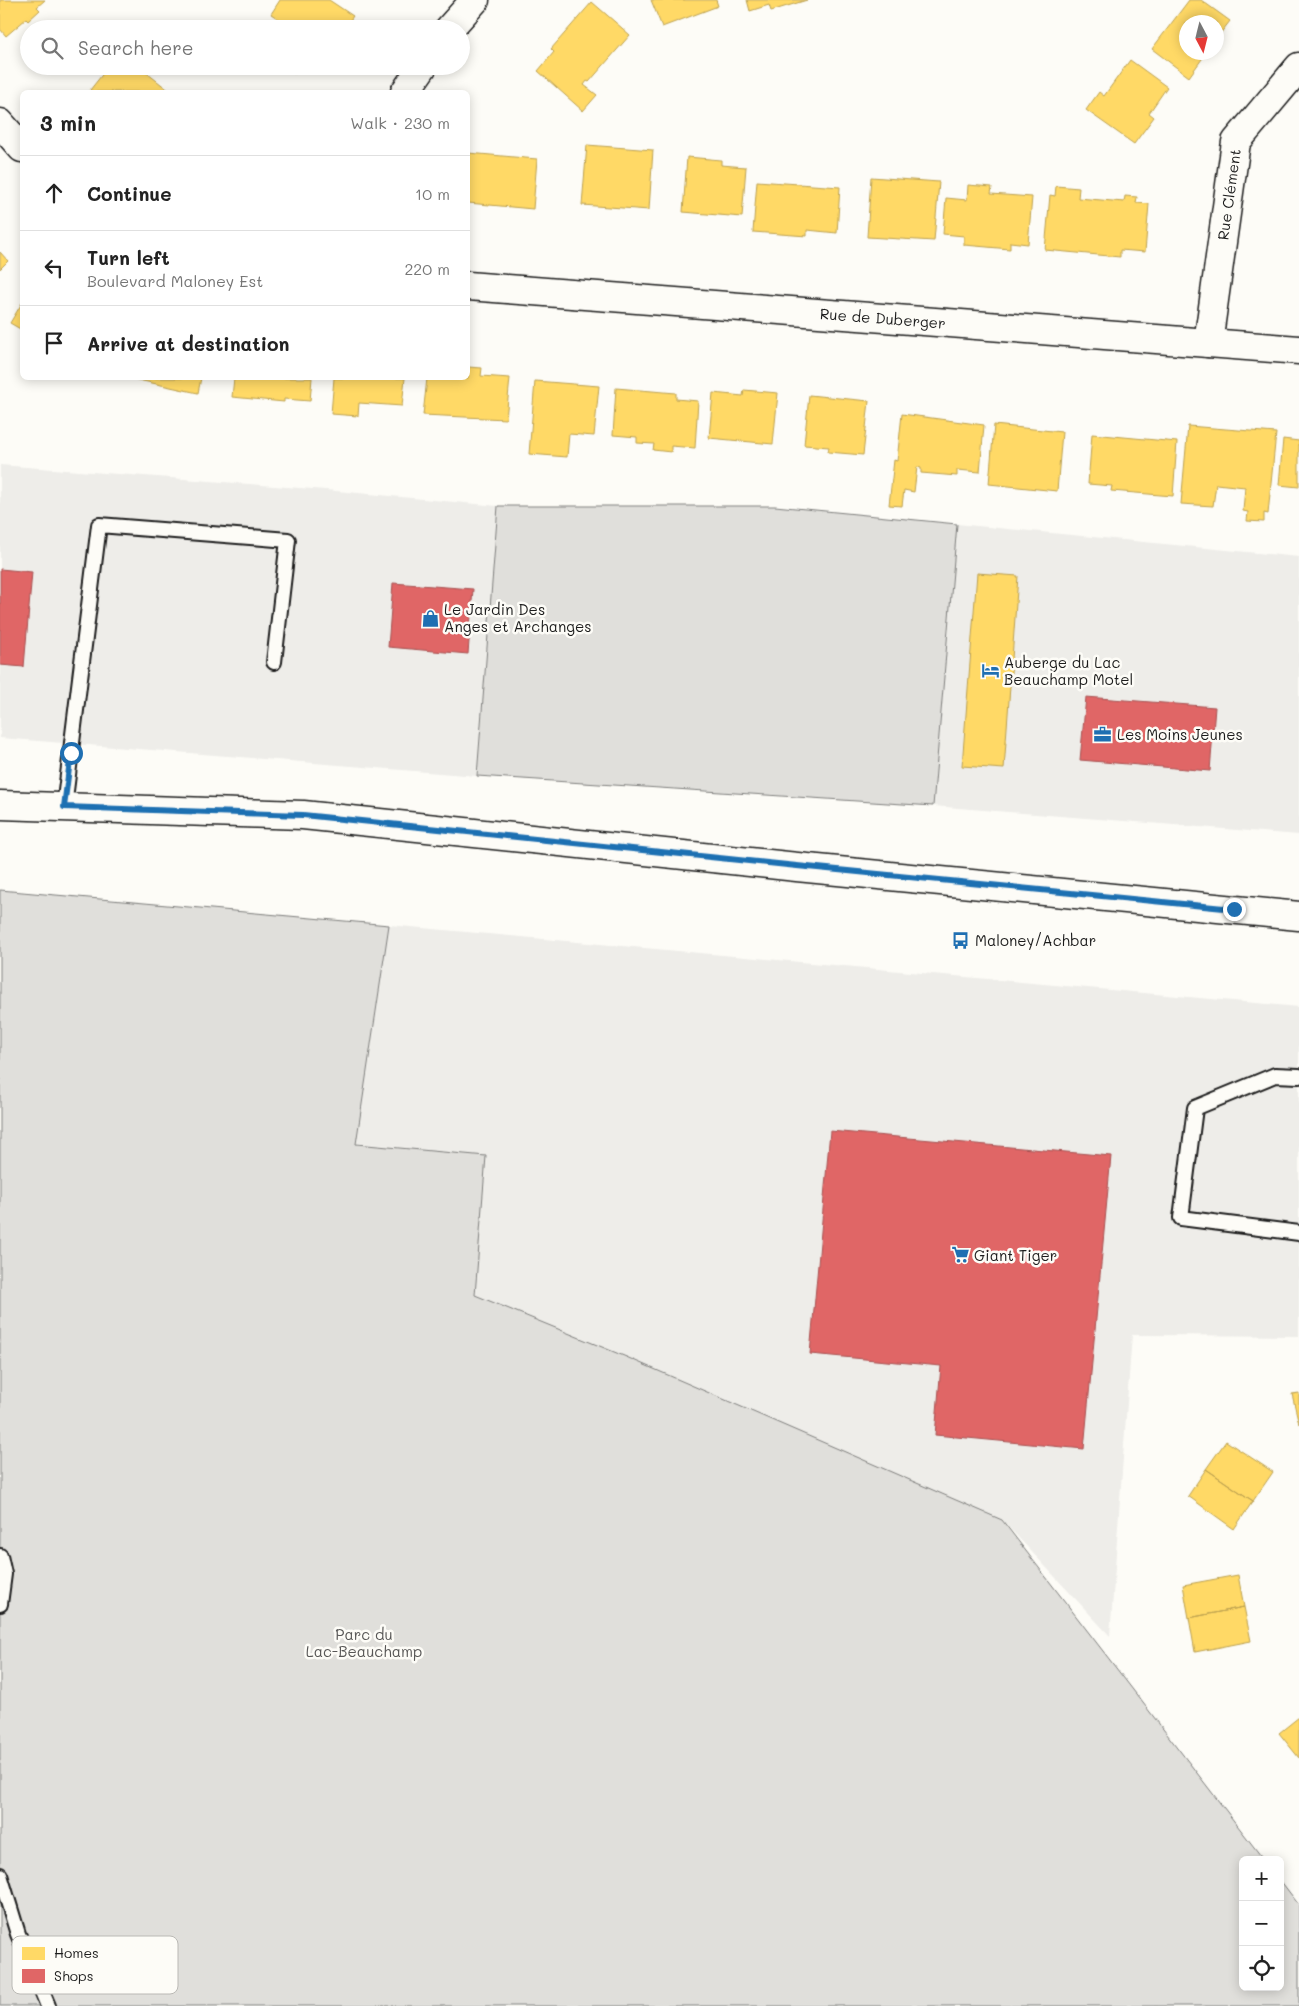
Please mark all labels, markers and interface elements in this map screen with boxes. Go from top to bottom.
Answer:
north arrow [1179,15,1224,60]
search box [20,20,470,75]
icon: search [38,34,66,62]
text: Search here [78,35,194,60]
text: 3 min [40,109,96,136]
text: Walk · 230 m [350,112,450,133]
street label: Rue Clément [1212,148,1245,241]
icon: ahead [40,179,68,207]
text: Continue [87,181,172,206]
text: 10 m [415,183,450,204]
text: Turn left [87,245,170,270]
icon: left [40,254,68,282]
text: 220 m [404,258,450,279]
text: Boulevard Maloney Est [87,270,263,291]
street label: Rue de Duberger [819,303,946,333]
icon: arrive [40,329,68,357]
text: Arrive at destination [87,331,290,356]
place label: Le Jardin Des Anges et Archanges [444,599,592,636]
shop icon: Le Jardin Des Anges et Archanges [420,608,440,628]
place label: Auberge du Lac Beauchamp Motel [1004,652,1133,689]
hotel icon: Auberge du Lac Beauchamp Motel [980,661,1000,681]
office icon: Les Moins Jeunes [1093,724,1113,744]
place label: Les Moins Jeunes [1117,724,1243,744]
route start [60,742,83,765]
route end [1223,898,1246,921]
bus stop icon: Maloney/Achbar [951,930,971,950]
place label: Maloney/Achbar [975,930,1096,950]
supermarket icon: Giant Tiger [950,1245,970,1265]
place label: Giant Tiger [974,1245,1057,1265]
park label: Parc du Lac-Beauchamp [306,1624,422,1661]
map controls [1239,1856,1284,1991]
button: + [1239,1856,1284,1901]
button: − [1239,1901,1284,1946]
legend [12,1936,178,1994]
text: Homes [54,1943,99,1962]
button: locate [1239,1946,1284,1991]
text: Shops [54,1966,94,1985]

